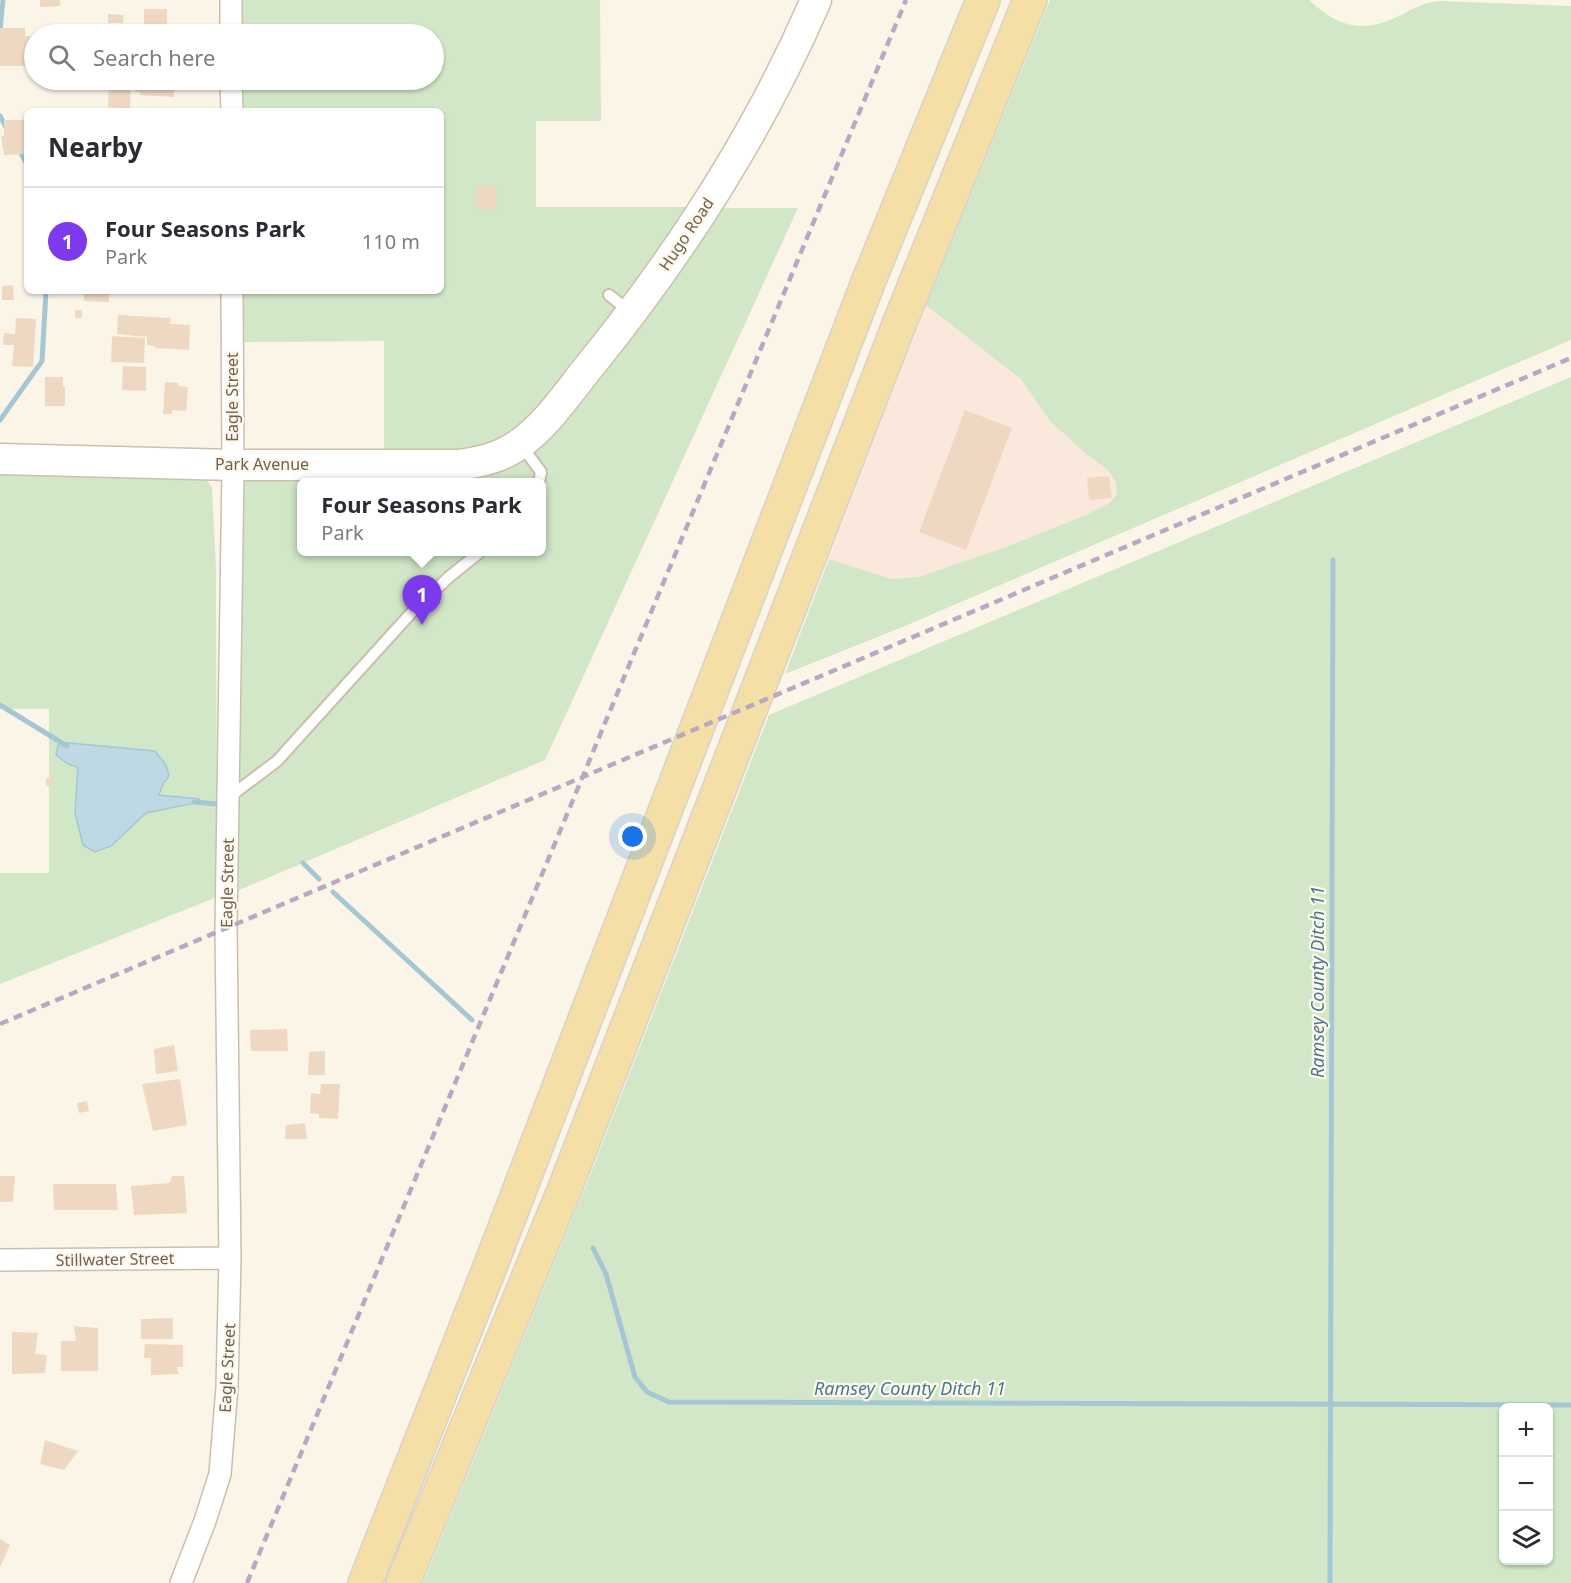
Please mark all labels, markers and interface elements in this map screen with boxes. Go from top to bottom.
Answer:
search box [24,24,444,90]
icon: search [45,41,78,74]
text: Search here [93,42,215,72]
text: Nearby [48,129,143,165]
street label: Hugo Road [653,193,719,275]
text: Four Seasons Park [105,213,305,243]
text: 1 [62,228,73,255]
text: 110 m [362,228,420,255]
text: Park [105,243,147,270]
street label: Eagle Street [221,352,243,442]
street label: Park Avenue [215,453,309,475]
popup [297,478,546,556]
text: Four Seasons Park [321,489,522,519]
text: Park [321,519,364,546]
pin: 1 [402,576,442,625]
your location [618,822,647,851]
street label: Eagle Street [215,838,239,928]
water label: Ramsey County Ditch 11 [1305,886,1329,1078]
street label: Stillwater Street [55,1247,175,1271]
street label: Eagle Street [214,1322,240,1413]
water label: Ramsey County Ditch 11 [814,1376,1006,1400]
map controls [1499,1403,1553,1565]
button: + [1499,1403,1553,1457]
button: − [1499,1457,1553,1511]
button: layers [1499,1511,1553,1565]

